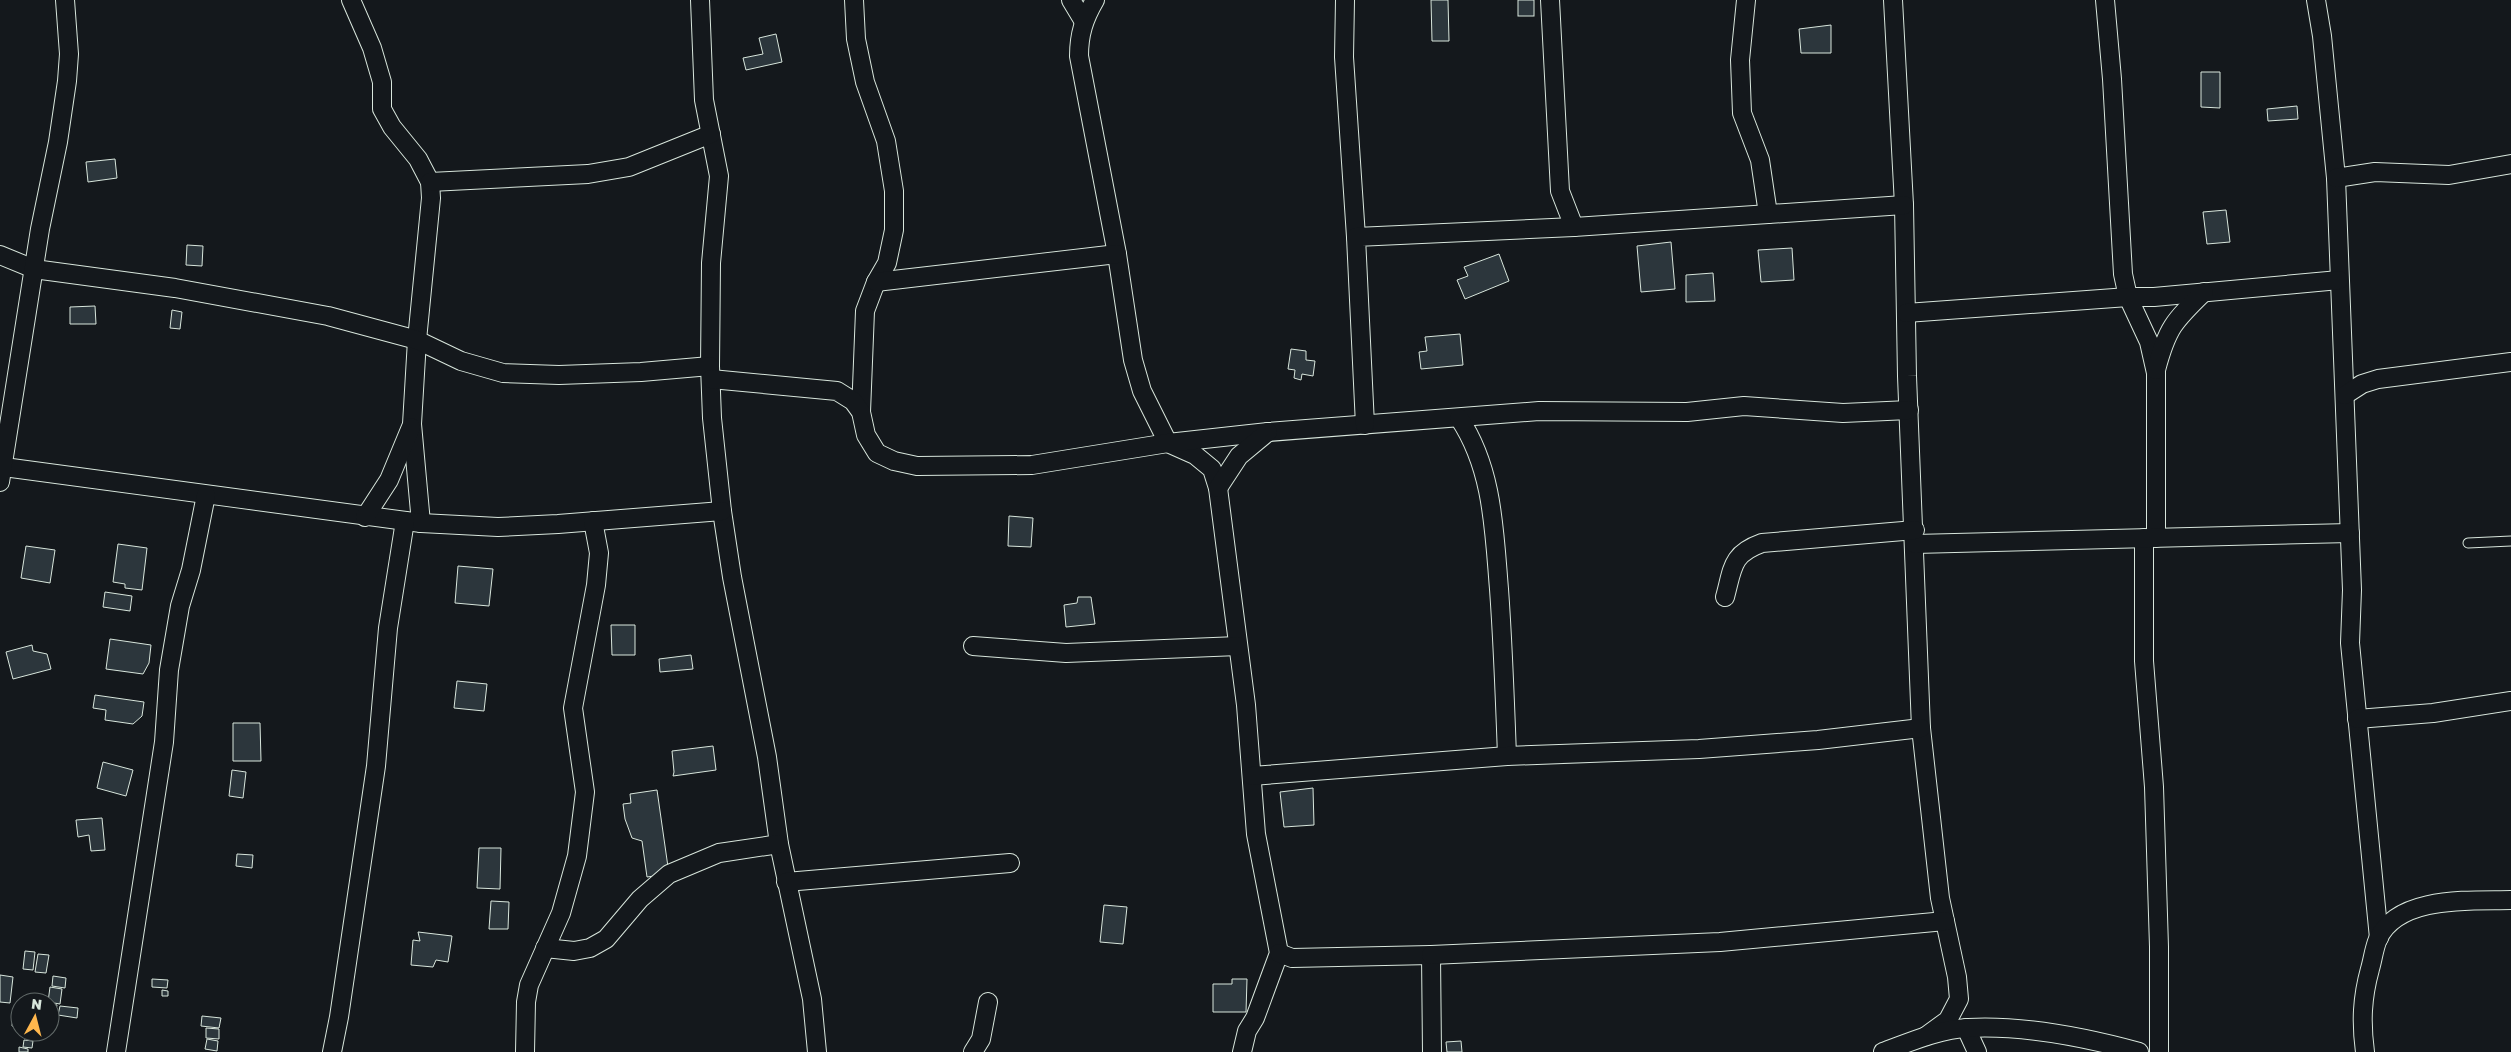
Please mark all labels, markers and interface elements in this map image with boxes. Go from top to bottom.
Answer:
north arrow [10,992,60,1042]
text: N [30,995,43,1013]

